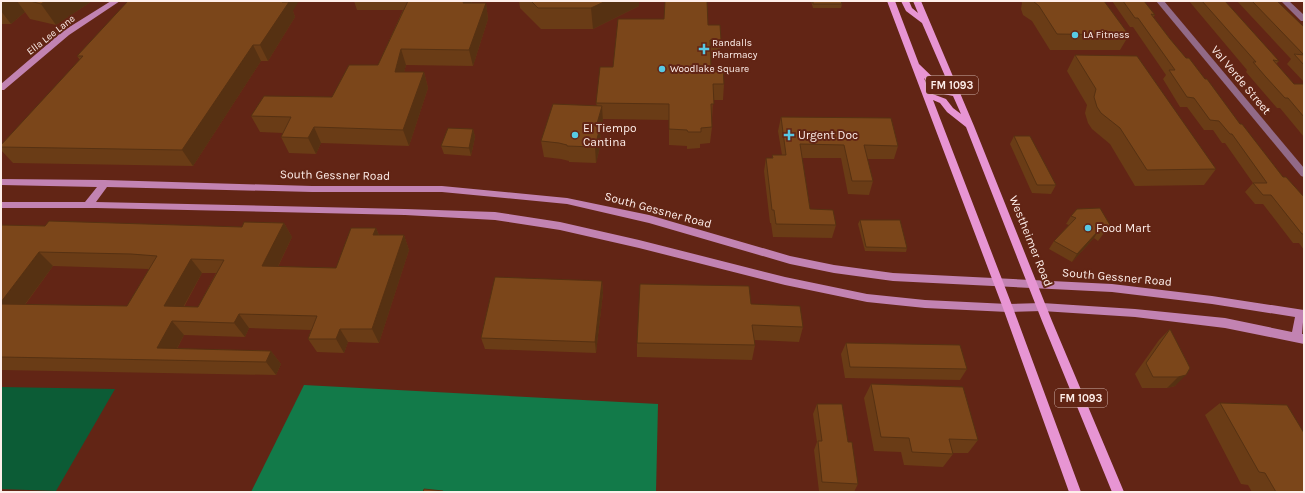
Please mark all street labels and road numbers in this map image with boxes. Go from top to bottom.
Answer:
street label: Ella Lee Lane [25,12,77,58]
street label: Val Verde Street [1208,43,1274,117]
road number: FM 1093 [926,76,978,94]
street label: South Gessner Road [280,167,390,183]
street label: South Gessner Road [603,189,713,231]
street label: Westheimer Road [1006,194,1056,288]
street label: South Gessner Road [1061,265,1173,289]
road number: FM 1093 [1055,389,1107,407]

